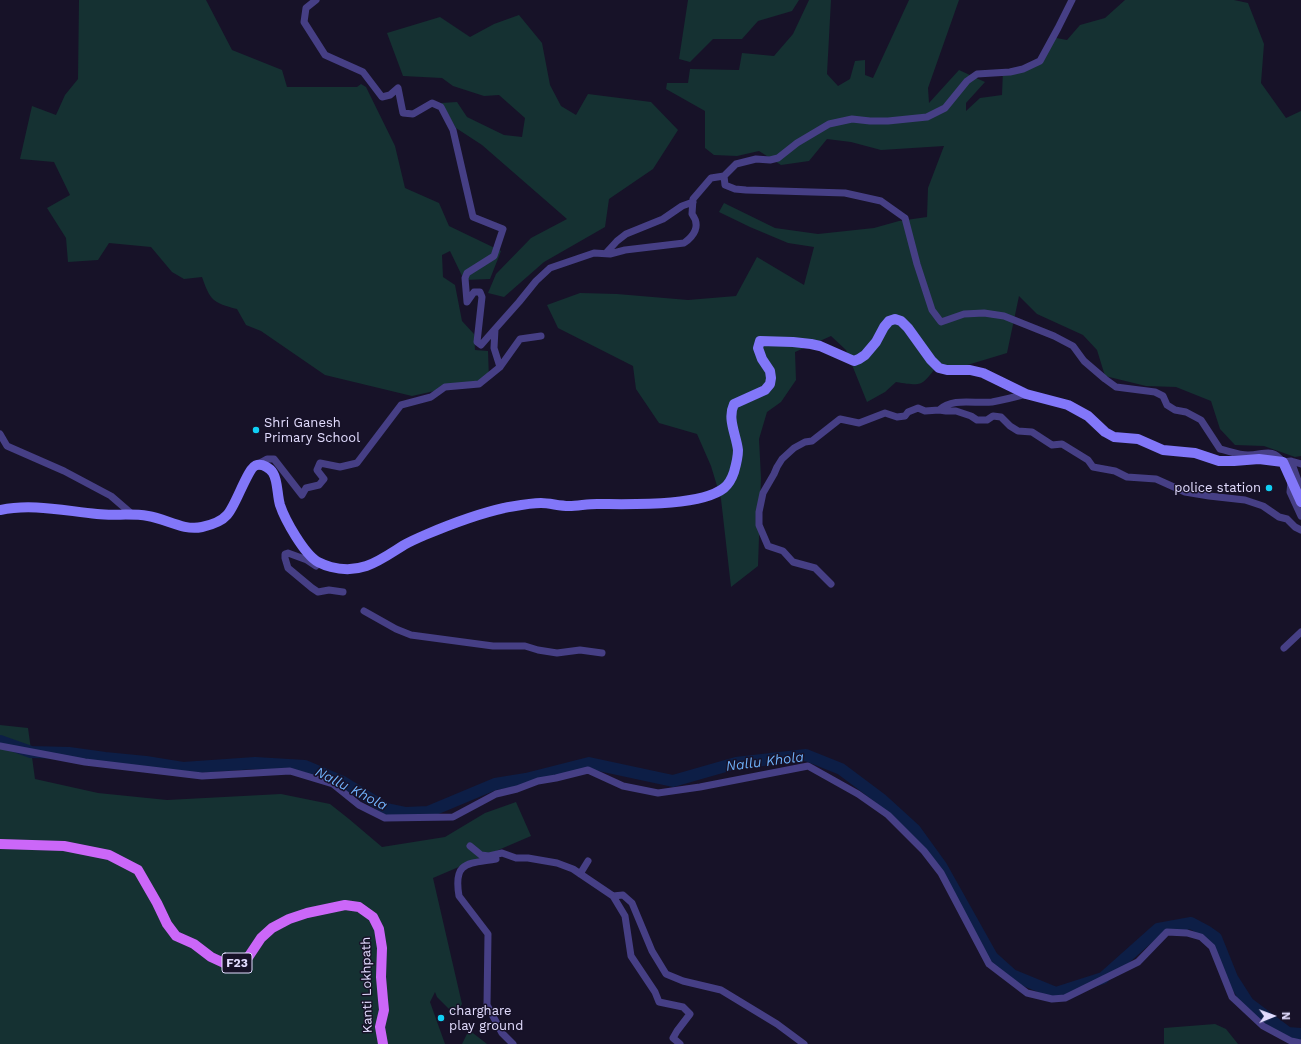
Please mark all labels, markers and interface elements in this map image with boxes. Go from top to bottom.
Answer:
place label: Shri Ganesh Primary School [264,415,360,446]
marker: Shri Ganesh Primary School [251,425,261,435]
place label: police station [1174,480,1261,496]
marker: police station [1264,483,1274,493]
water label: Nallu Khola [725,749,805,775]
water label: Nallu Khola [312,764,390,814]
street label: Kanti Lokhpath [358,937,376,1033]
road number: F23 [222,953,252,973]
north arrow [1253,996,1293,1036]
place label: charghare play ground [449,1003,523,1034]
text: N [1279,1012,1292,1020]
marker: charghare play ground [436,1013,446,1023]

